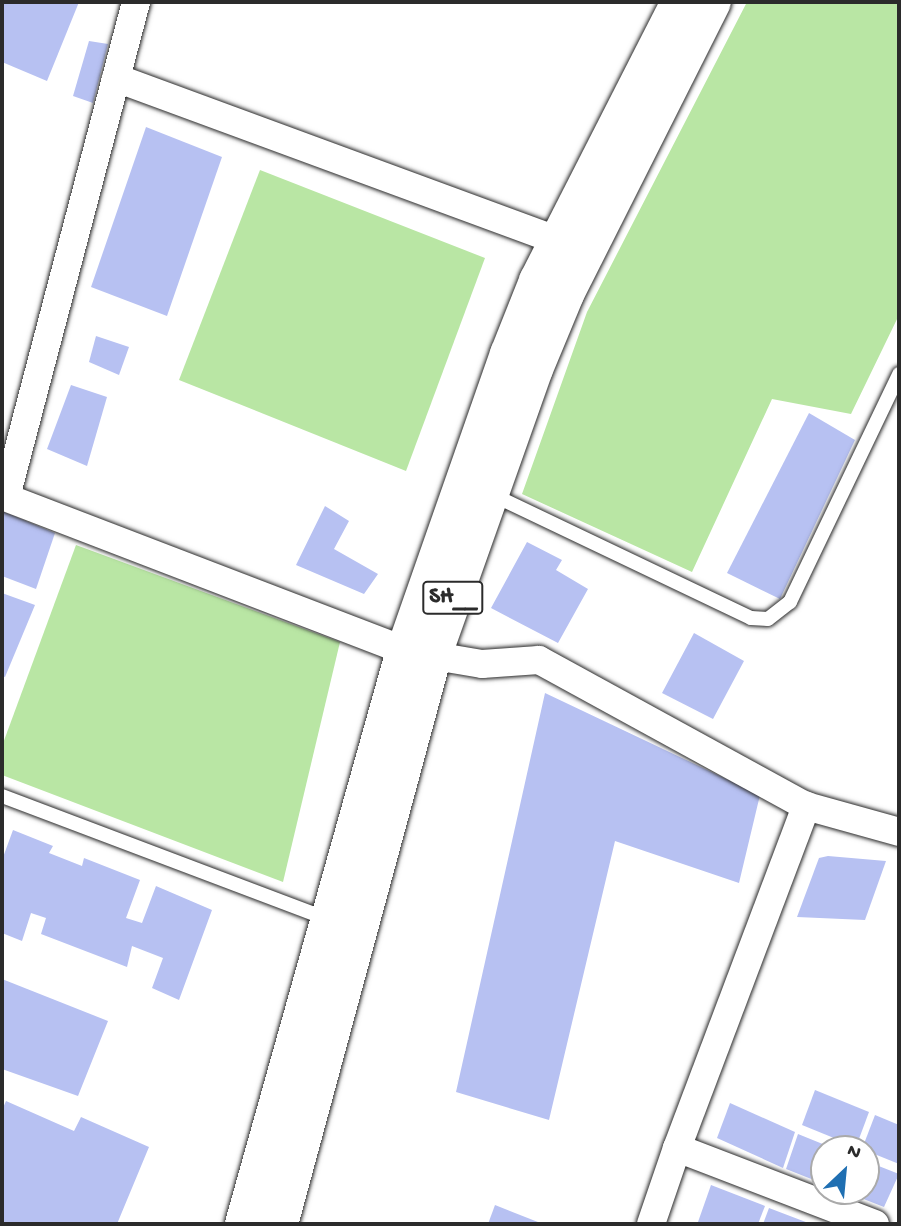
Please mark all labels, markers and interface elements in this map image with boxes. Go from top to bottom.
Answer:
road number: SH__ [421,578,484,618]
north arrow [810,1135,880,1205]
text: N [843,1139,864,1166]

